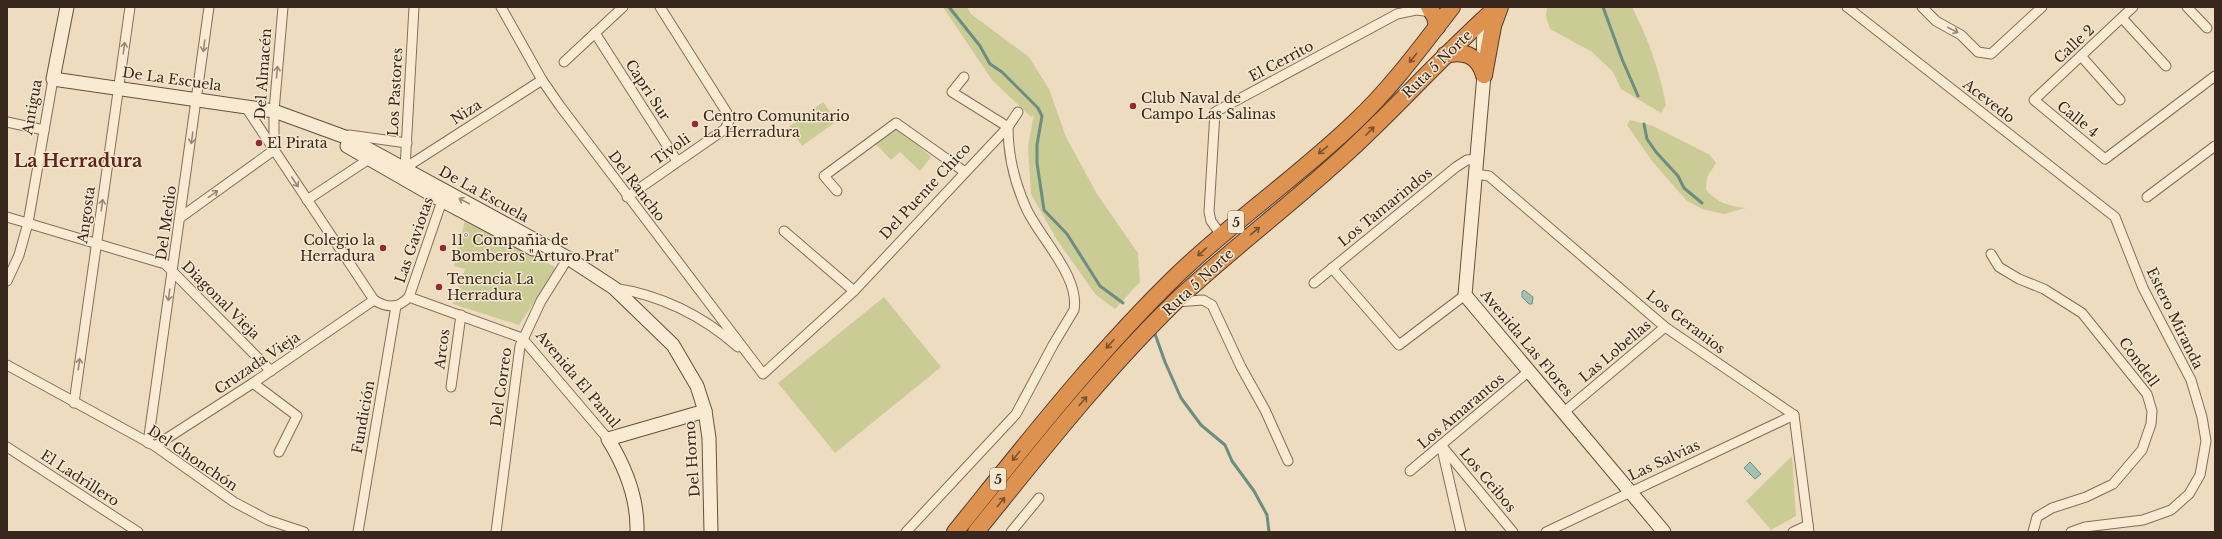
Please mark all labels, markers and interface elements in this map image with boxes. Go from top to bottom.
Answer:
street label: Calle 2 [2050,21,2098,67]
street label: Ruta 5 Norte [1398,26,1476,102]
street label: Del Almacén [251,27,275,120]
one-way arrow [1947,27,1959,35]
street label: El Cerrito [1246,36,1316,86]
one-way arrow [200,39,208,52]
one-way arrow [120,42,128,55]
street label: Los Pastores [384,47,406,137]
one-way arrow [1409,52,1418,63]
street label: Capri Sur [622,56,675,124]
street label: De La Escuela [121,63,223,95]
one-way arrow [273,66,281,79]
street label: Acevedo [1959,75,2018,127]
street label: Antigua [18,78,46,137]
place label: Club Naval de Campo Las Salinas [1141,89,1276,123]
street label: Niza [447,95,485,128]
street label: Calle 4 [2054,97,2102,141]
marker: Club Naval de Campo Las Salinas [1128,101,1138,111]
place label: Centro Comunitario La Herradura [703,107,850,141]
marker: Centro Comunitario La Herradura [690,119,700,129]
one-way arrow [1365,126,1374,136]
street label: Tivoli [649,129,694,168]
one-way arrow [188,131,196,144]
place label: El Pirata [267,134,328,152]
marker: El Pirata [254,138,264,148]
street label: Del Puente Chico [876,139,974,243]
one-way arrow [1317,146,1328,155]
street label: Del Rancho [605,147,669,225]
district label: La Herradura [14,150,143,172]
street label: De La Escuela [436,162,532,226]
street label: Los Tamarindos [1334,164,1436,250]
one-way arrow [291,176,299,187]
street label: Del Medio [152,184,180,262]
street label: Angosta [73,185,99,246]
one-way arrow [207,190,218,198]
street label: Las Gaviotas [391,195,437,285]
one-way arrow [458,197,470,204]
one-way arrow [98,198,106,211]
road number: 5 [1228,211,1244,233]
one-way arrow [1250,227,1260,236]
place label: Colegio la Herradura [300,231,375,265]
place label: 11° Compañia de Bomberos "Arturo Prat" [451,231,619,265]
marker: Colegio la Herradura [378,243,388,253]
marker: 11° Compañia de Bomberos "Arturo Prat" [438,243,448,253]
street label: Ruta 5 Norte [1159,245,1237,319]
one-way arrow [1197,247,1207,257]
street label: Diagonal Vieja [178,257,264,343]
street label: Estero Miranda [2143,264,2207,372]
place label: Tenencia La Herradura [447,270,534,304]
marker: Tenencia La Herradura [434,282,444,292]
street label: Avenida Las Flores [1476,285,1577,400]
street label: Los Geranios [1643,286,1729,358]
one-way arrow [165,288,173,301]
street label: Las Lobellas [1575,316,1655,386]
street label: Avenida El Panul [531,326,624,432]
street label: Cruzada Vieja [211,328,303,398]
street label: Arcos [430,328,454,371]
street label: Condell [2115,334,2163,391]
one-way arrow [1105,339,1115,349]
street label: Del Correo [487,346,515,428]
one-way arrow [75,358,83,371]
street label: Los Amarantos [1414,370,1508,452]
street label: Fundición [348,379,378,455]
one-way arrow [1078,395,1087,406]
street label: Del Horno [680,420,704,498]
street label: Del Chonchón [145,421,242,495]
street label: Las Salvias [1625,436,1703,484]
street label: Los Ceibos [1456,444,1520,516]
street label: El Ladrillero [37,446,123,510]
one-way arrow [1012,451,1020,462]
road number: 5 [990,468,1006,490]
one-way arrow [996,496,1005,507]

